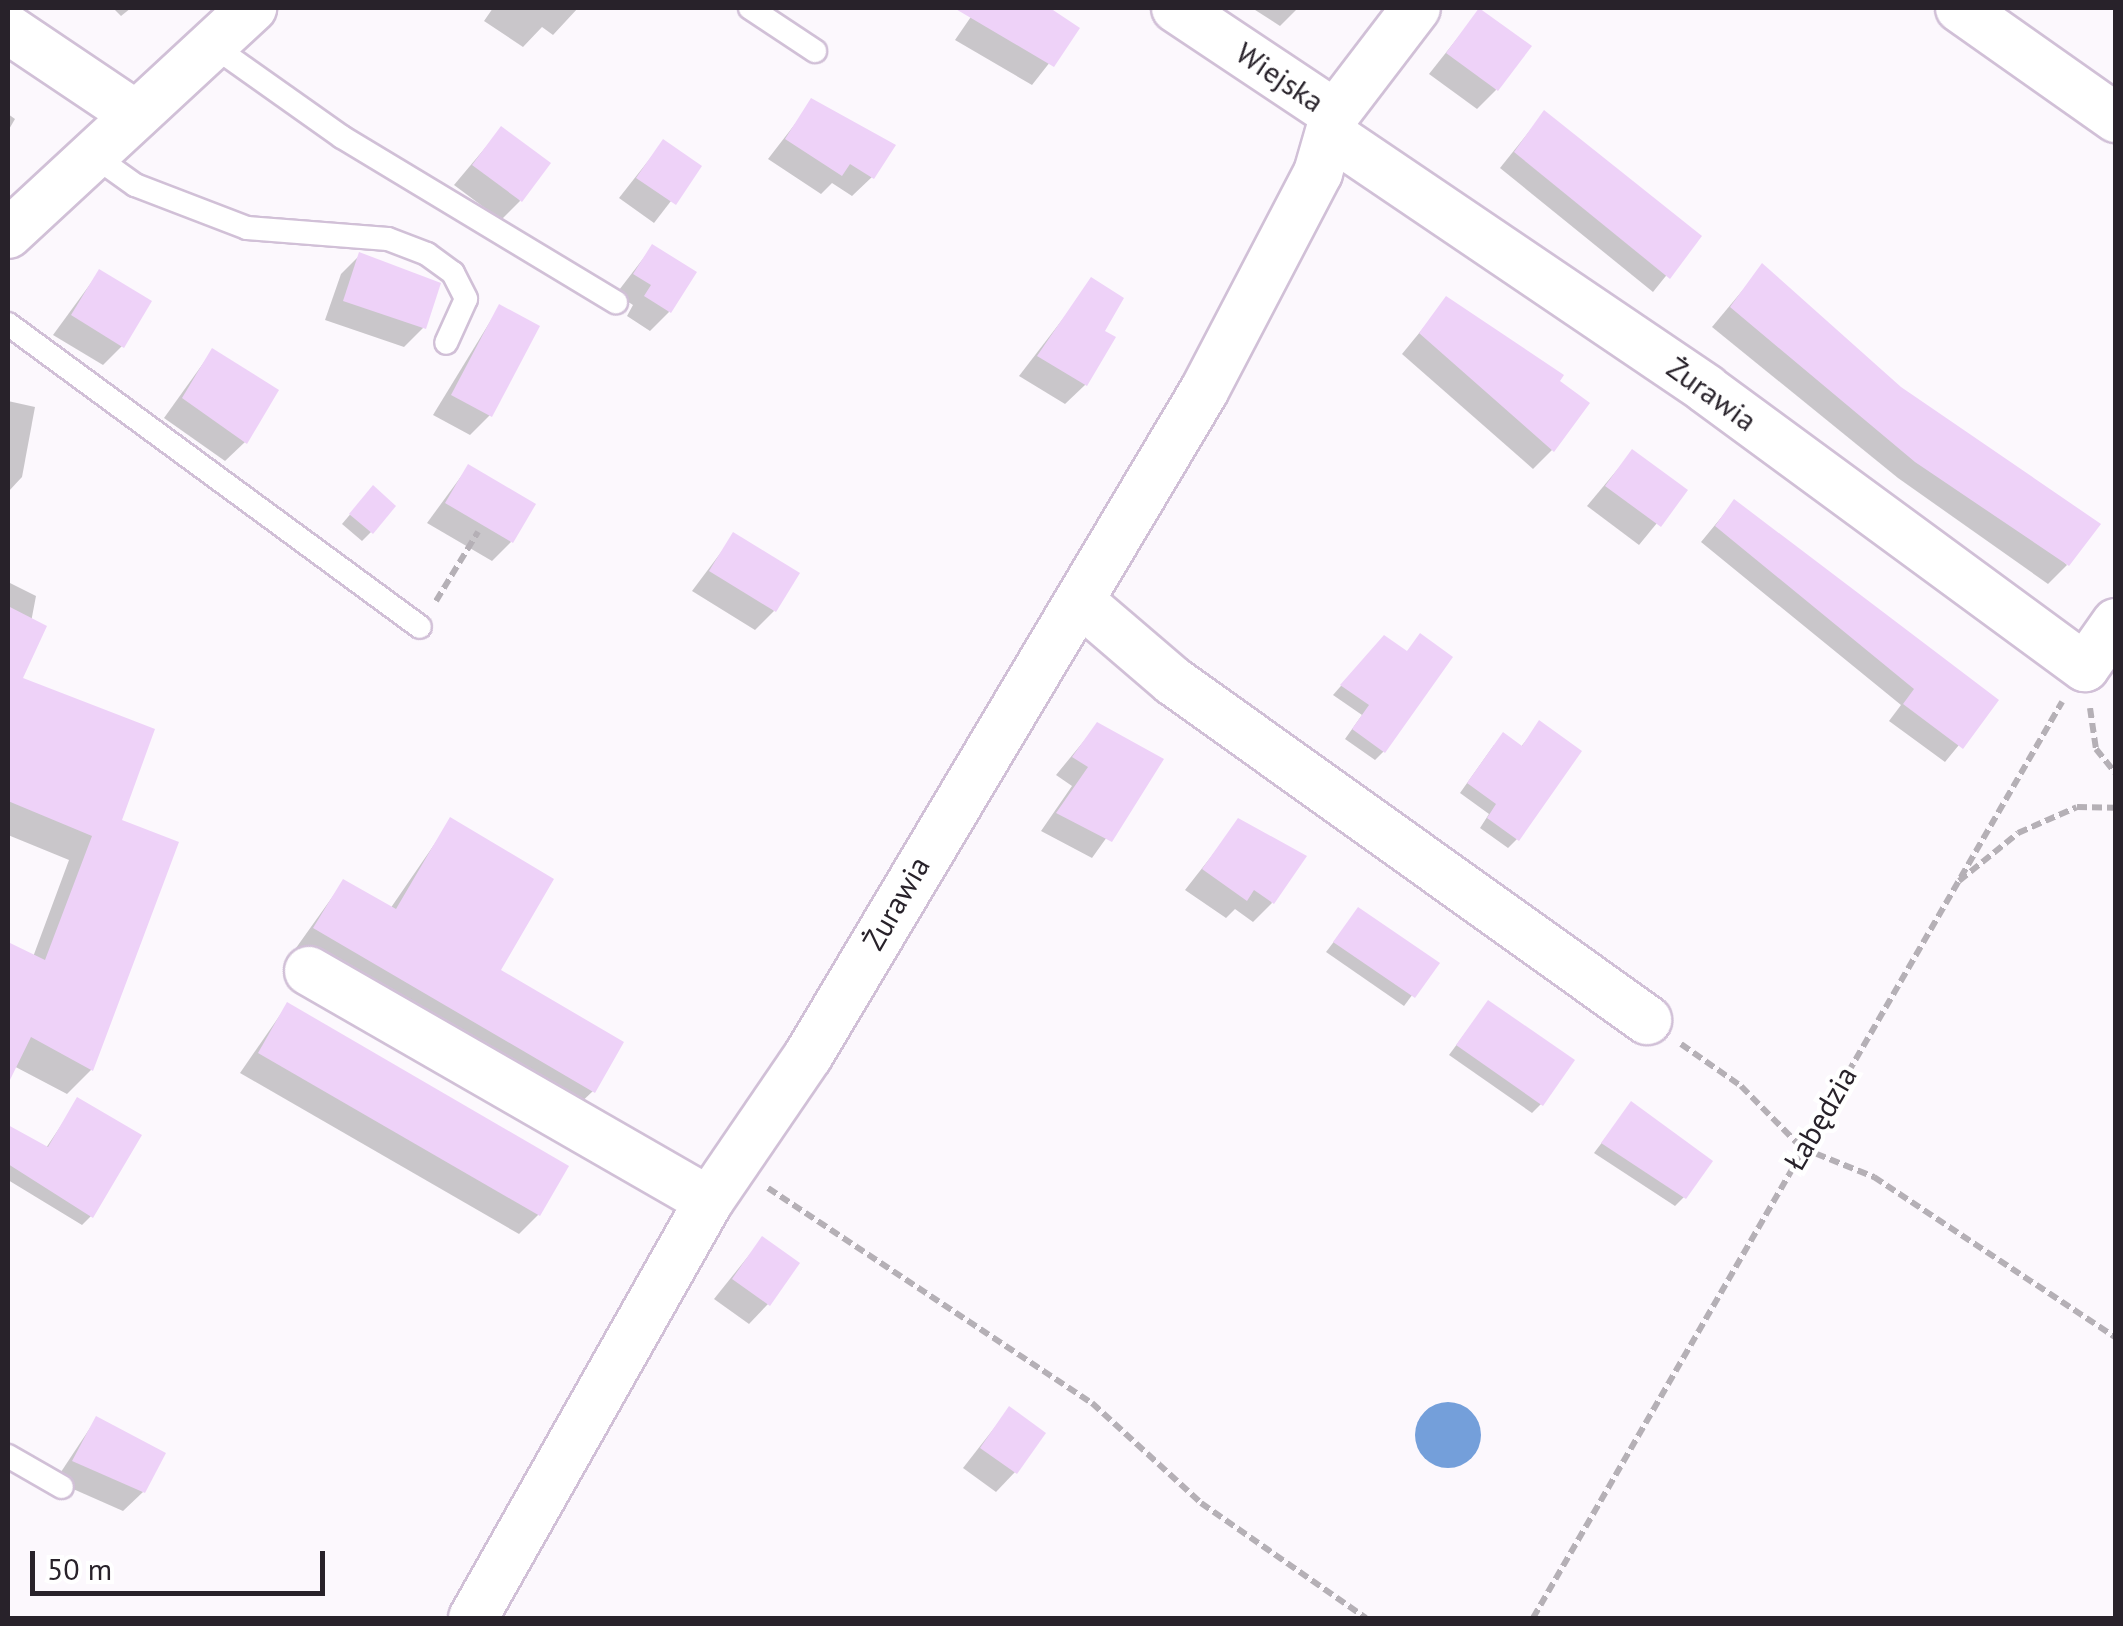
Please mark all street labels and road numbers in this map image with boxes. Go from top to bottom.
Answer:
street label: Wiejska [1229,35,1331,119]
street label: Żurawia [1660,349,1764,439]
street label: Żurawia [855,850,937,956]
street label: Łabędzia [1776,1060,1864,1176]

